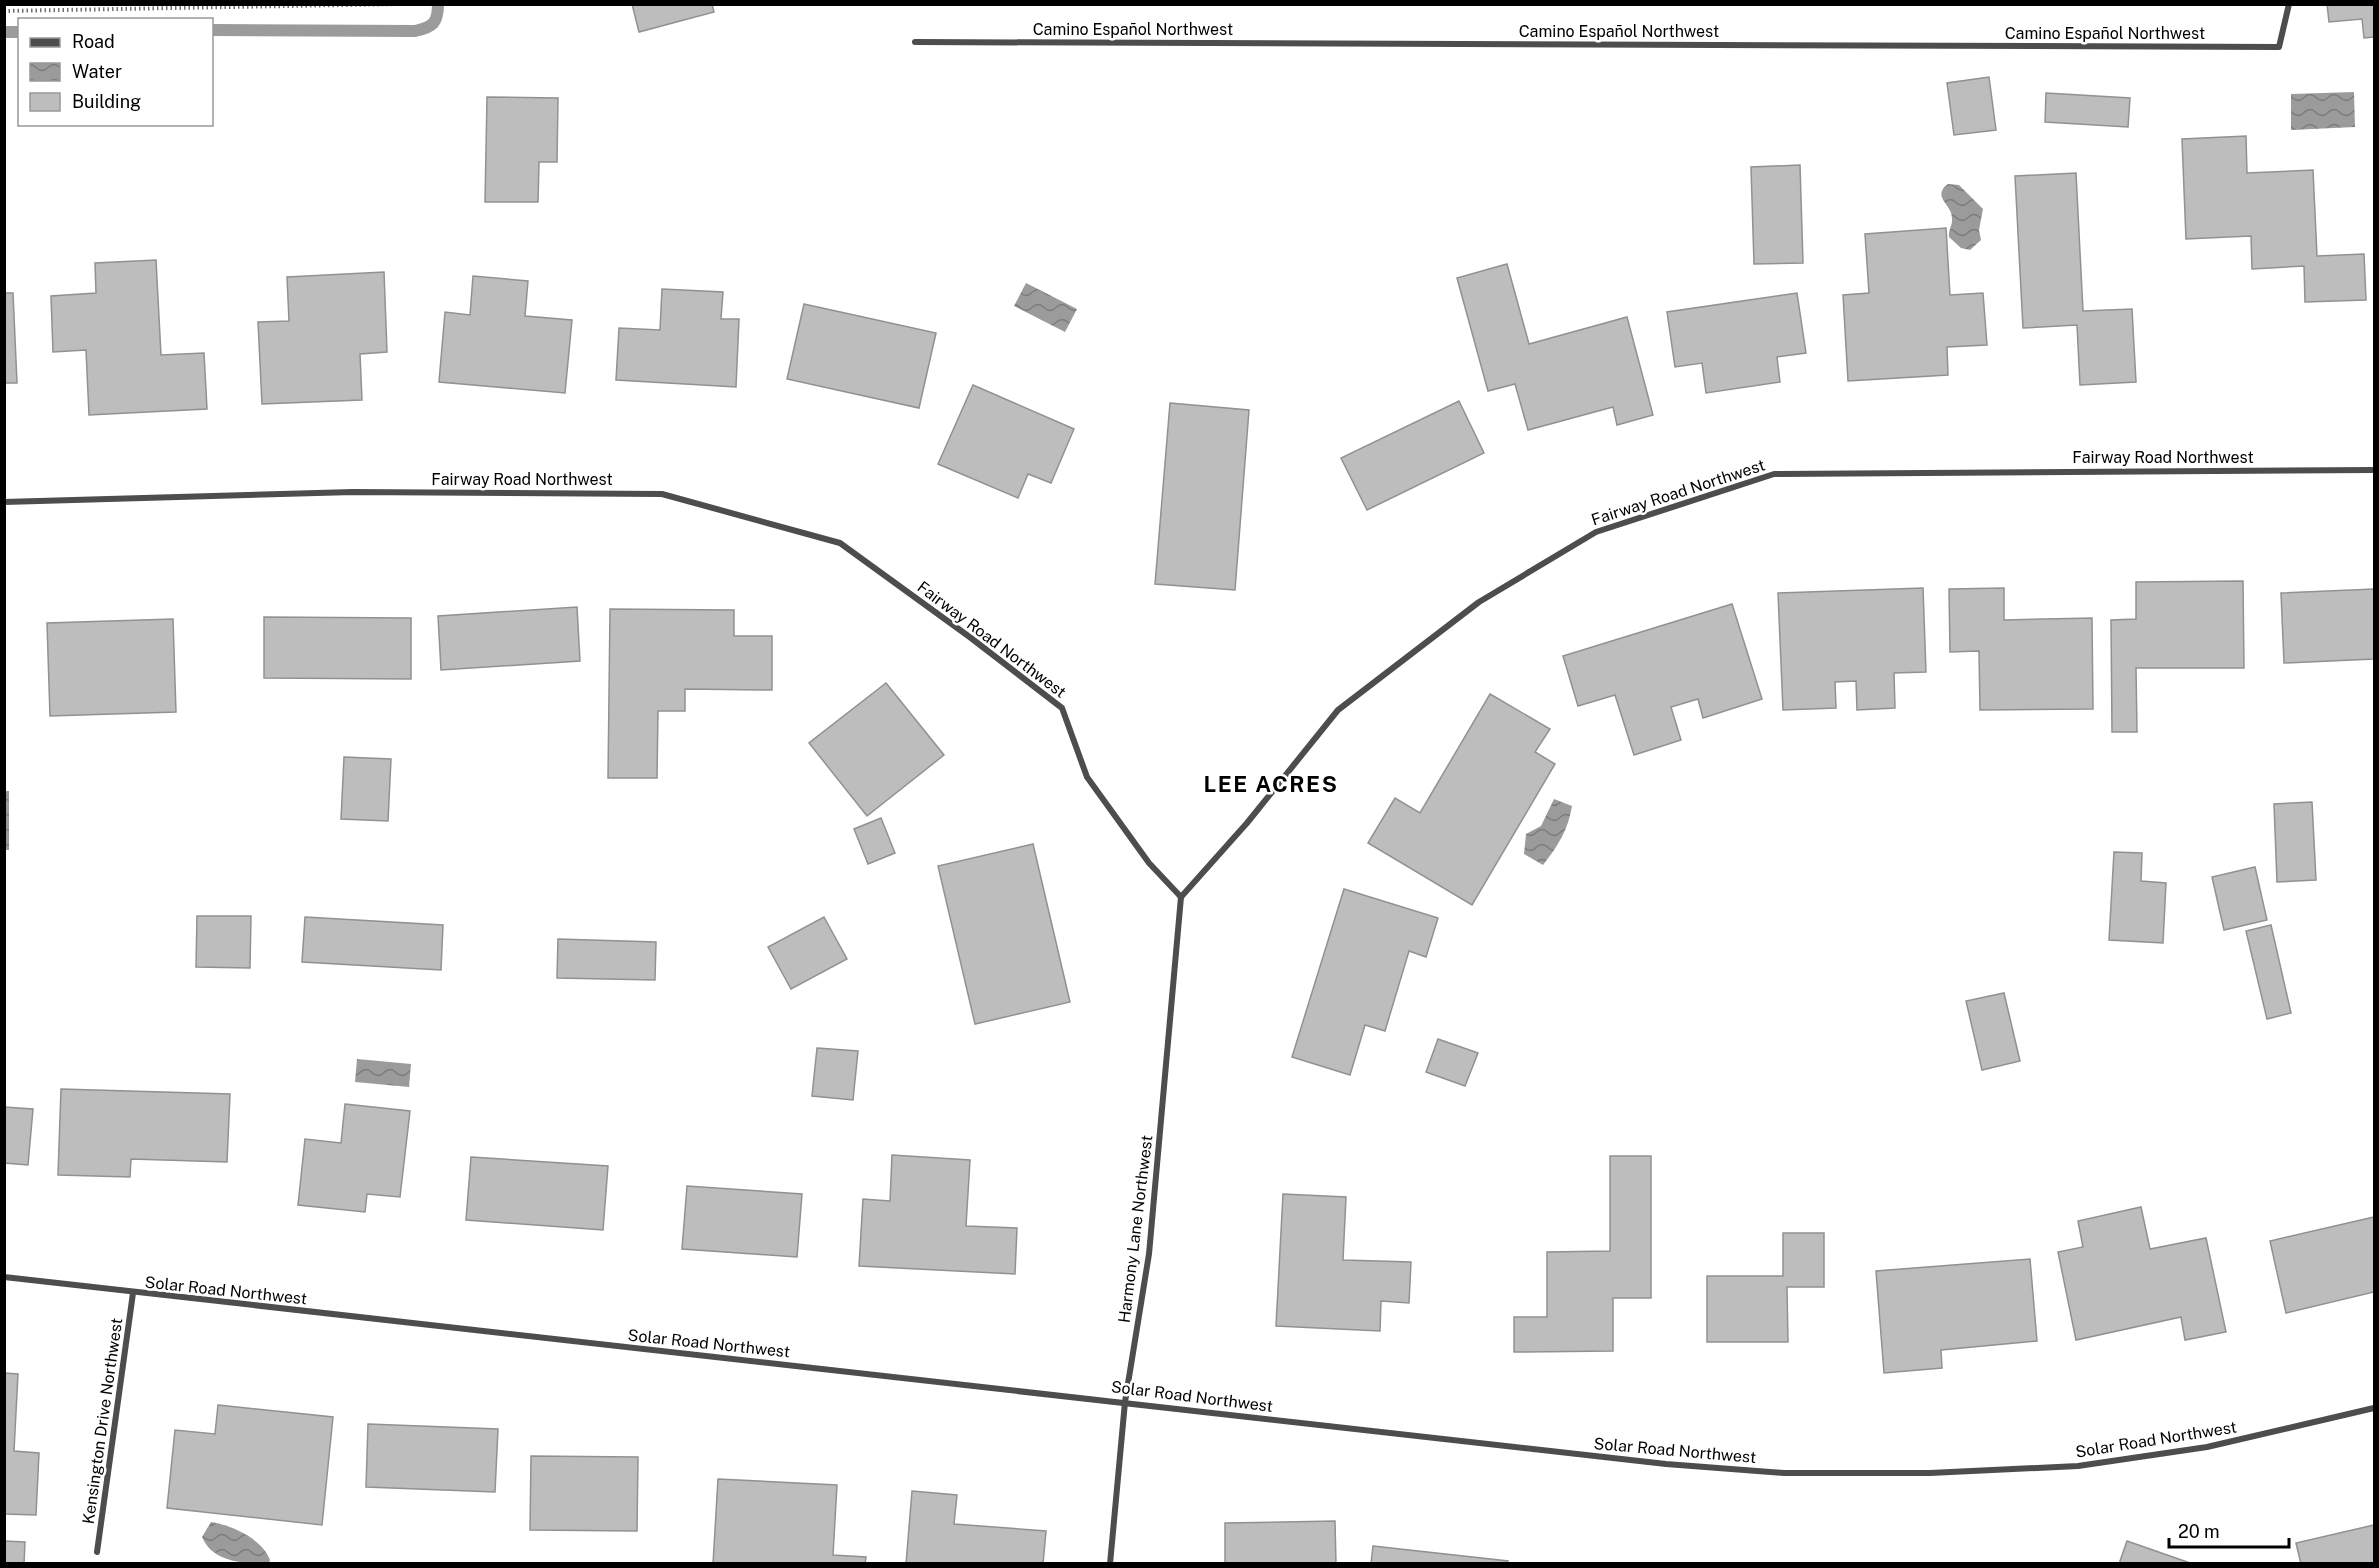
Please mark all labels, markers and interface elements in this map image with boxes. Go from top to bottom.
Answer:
legend [18,18,213,126]
street label: Camino Español Northwest [1033,20,1233,39]
street label: Camino Español Northwest [1519,22,1719,41]
street label: Camino Español Northwest [2005,24,2205,43]
text: Road [72,31,115,52]
text: Water [72,61,122,82]
text: Building [72,91,141,112]
street label: Fairway Road Northwest [2072,448,2254,467]
street label: Fairway Road Northwest [1589,455,1767,530]
street label: Fairway Road Northwest [431,470,613,489]
street label: Fairway Road Northwest [914,577,1070,702]
district label: LEE ACRES [1204,771,1338,797]
street label: Harmony Lane Northwest [1115,1134,1156,1324]
street label: Solar Road Northwest [144,1273,308,1308]
street label: Kensington Drive Northwest [79,1317,126,1525]
street label: Solar Road Northwest [627,1326,791,1361]
street label: Solar Road Northwest [1110,1377,1274,1416]
street label: Solar Road Northwest [2074,1417,2238,1462]
street label: Solar Road Northwest [1593,1434,1757,1467]
scale bar [2169,1511,2289,1549]
text: 20 m [2178,1521,2220,1542]

